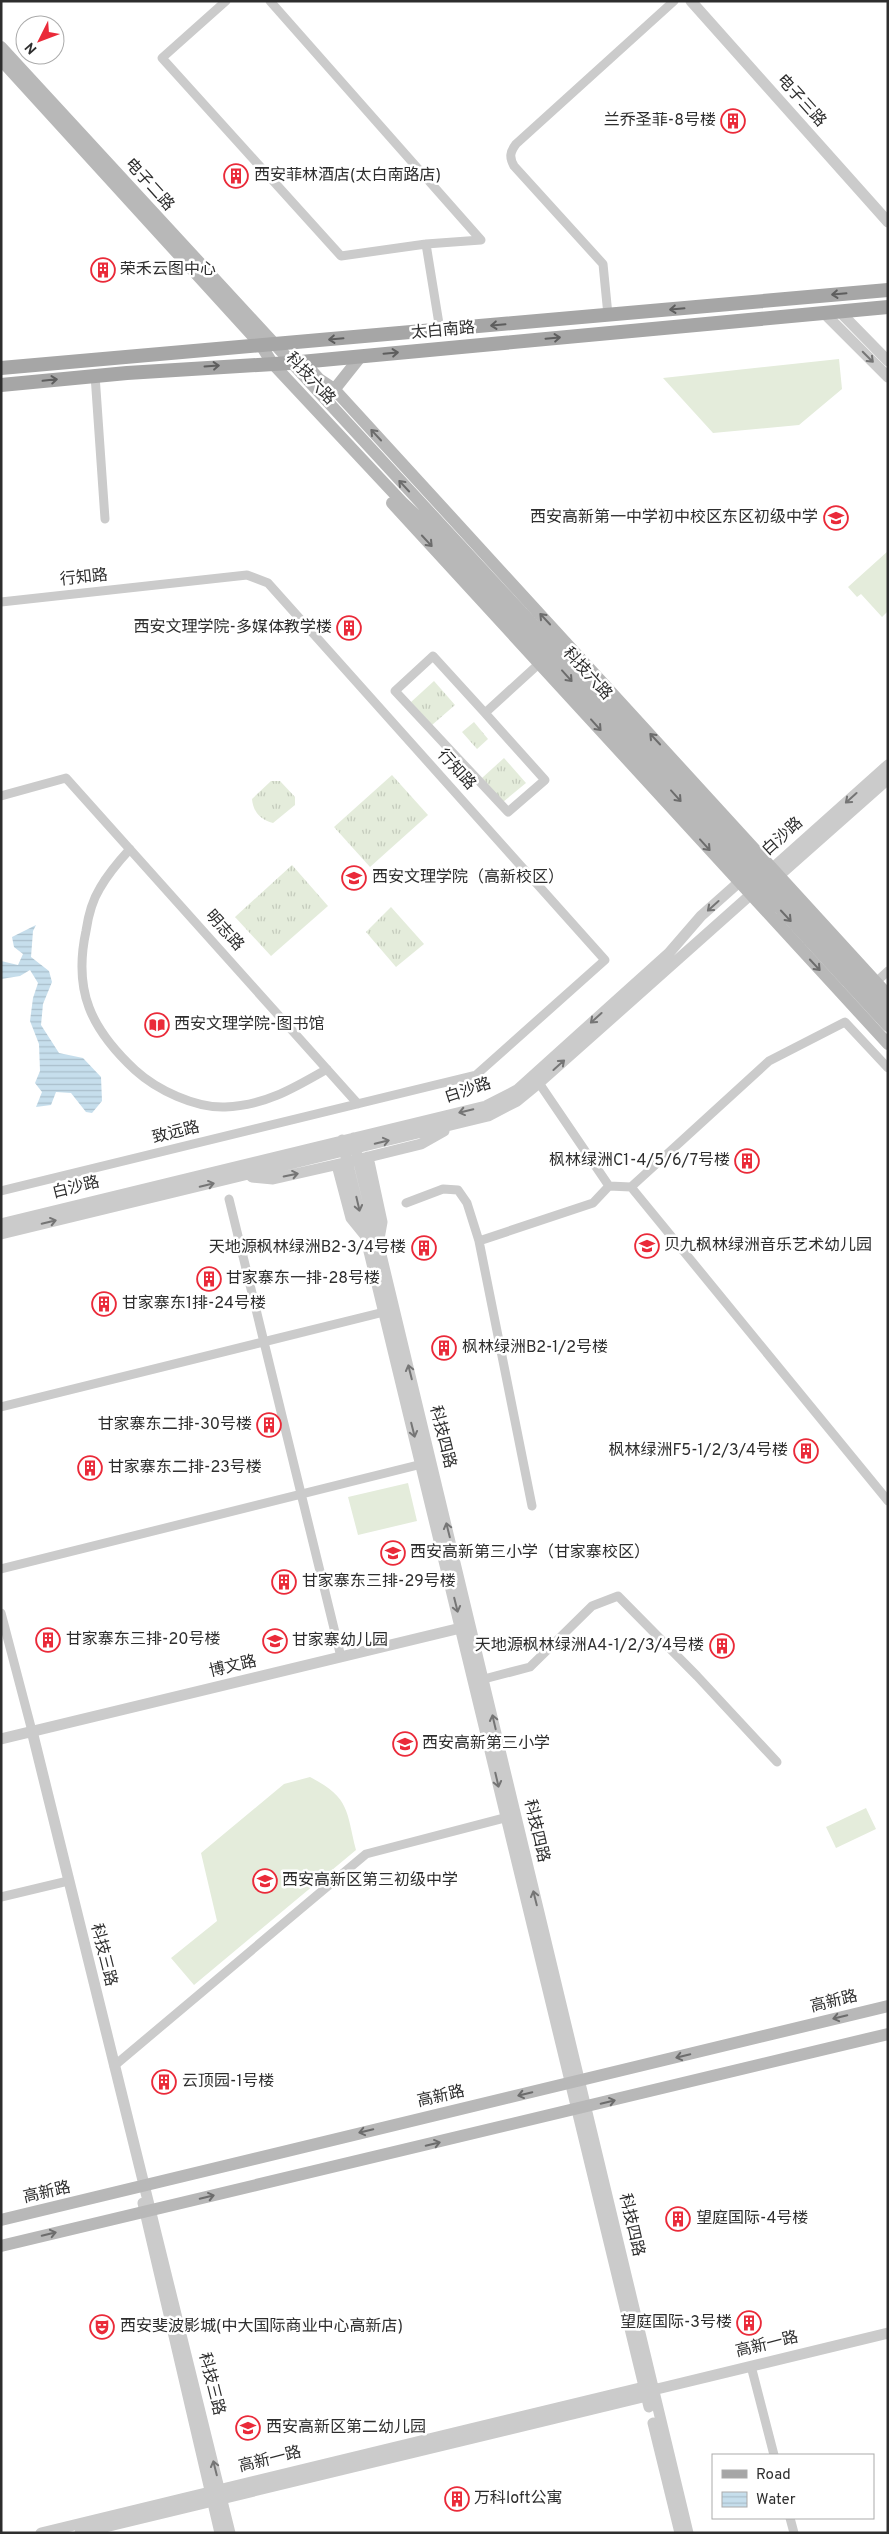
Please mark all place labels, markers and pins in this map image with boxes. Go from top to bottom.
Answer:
building icon: 兰乔圣菲-8号楼 [720,108,746,134]
place label: 兰乔圣菲-8号楼 [604,111,716,131]
building icon: 西安菲林酒店(太白南路店) [223,163,249,189]
place label: 西安菲林酒店(太白南路店) [254,166,441,186]
building icon: 荣禾云图中心 [90,257,116,283]
place label: 荣禾云图中心 [120,260,216,280]
school or university icon: 西安高新第一中学初中校区东区初级中学 [823,505,849,531]
place label: 西安高新第一中学初中校区东区初级中学 [530,507,818,528]
building icon: 西安文理学院-多媒体教学楼 [336,615,362,641]
place label: 西安文理学院-多媒体教学楼 [134,618,332,638]
school or university icon: 西安文理学院（高新校区） [341,865,367,891]
place label: 西安文理学院（高新校区） [372,868,564,888]
library icon: 西安文理学院-图书馆 [144,1012,170,1038]
place label: 西安文理学院-图书馆 [174,1015,324,1035]
building icon: 枫林绿洲C1-4/5/6/7号楼 [734,1148,760,1174]
place label: 枫林绿洲C1-4/5/6/7号楼 [549,1151,730,1171]
school or university icon: 贝九·枫林绿洲音乐艺术幼儿园 [634,1233,660,1259]
building icon: 天地源·枫林绿洲B2-3/4号楼 [411,1235,437,1261]
place label: 贝九·枫林绿洲音乐艺术幼儿园 [664,1236,872,1256]
place label: 天地源·枫林绿洲B2-3/4号楼 [209,1238,406,1258]
building icon: 甘家寨东一排-28号楼 [196,1266,222,1292]
place label: 甘家寨东一排-28号楼 [226,1269,380,1289]
building icon: 甘家寨东1排-24号楼 [91,1291,117,1317]
place label: 甘家寨东1排-24号楼 [122,1294,266,1314]
building icon: 枫林绿洲B2-1/2号楼 [431,1335,457,1361]
place label: 枫林绿洲B2-1/2号楼 [462,1338,608,1358]
building icon: 甘家寨东二排-30号楼 [256,1412,282,1438]
place label: 甘家寨东二排-30号楼 [98,1415,252,1435]
building icon: 枫林绿洲F5-1/2/3/4号楼 [793,1438,819,1464]
place label: 枫林绿洲F5-1/2/3/4号楼 [608,1441,788,1461]
building icon: 甘家寨东二排-23号楼 [77,1455,103,1481]
place label: 甘家寨东二排-23号楼 [108,1458,262,1478]
school or university icon: 西安高新第三小学（甘家寨校区） [380,1540,406,1566]
place label: 西安高新第三小学（甘家寨校区） [410,1543,650,1563]
building icon: 甘家寨东三排-29号楼 [271,1569,297,1595]
place label: 甘家寨东三排-29号楼 [302,1572,456,1592]
building icon: 甘家寨东三排-20号楼 [35,1627,61,1653]
school or university icon: 甘家寨幼儿园 [262,1628,288,1654]
place label: 甘家寨东三排-20号楼 [66,1630,220,1650]
place label: 甘家寨幼儿园 [292,1631,388,1651]
building icon: 天地源·枫林绿洲A4-1/2/3/4号楼 [709,1633,735,1659]
place label: 天地源·枫林绿洲A4-1/2/3/4号楼 [475,1636,704,1656]
school or university icon: 西安高新第三小学 [392,1731,418,1757]
place label: 西安高新第三小学 [422,1734,550,1754]
school or university icon: 西安高新区第三初级中学 [252,1868,278,1894]
place label: 西安高新区第三初级中学 [282,1870,458,1891]
building icon: 云顶园-1号楼 [151,2069,177,2095]
place label: 云顶园-1号楼 [182,2072,274,2092]
building icon: 望庭国际-4号楼 [665,2206,691,2232]
place label: 望庭国际-4号楼 [696,2209,808,2229]
building icon: 望庭国际-3号楼 [736,2310,762,2336]
place label: 望庭国际-3号楼 [620,2313,732,2333]
theatre icon: 西安斐波影城(中大国际商业中心高新店) [89,2314,115,2340]
place label: 西安斐波影城(中大国际商业中心高新店) [120,2317,403,2337]
school or university icon: 西安高新区第二幼儿园 [235,2415,261,2441]
place label: 西安高新区第二幼儿园 [266,2418,426,2438]
building icon: 万科loft公寓 [444,2486,470,2512]
place label: 万科loft公寓 [474,2489,562,2509]

